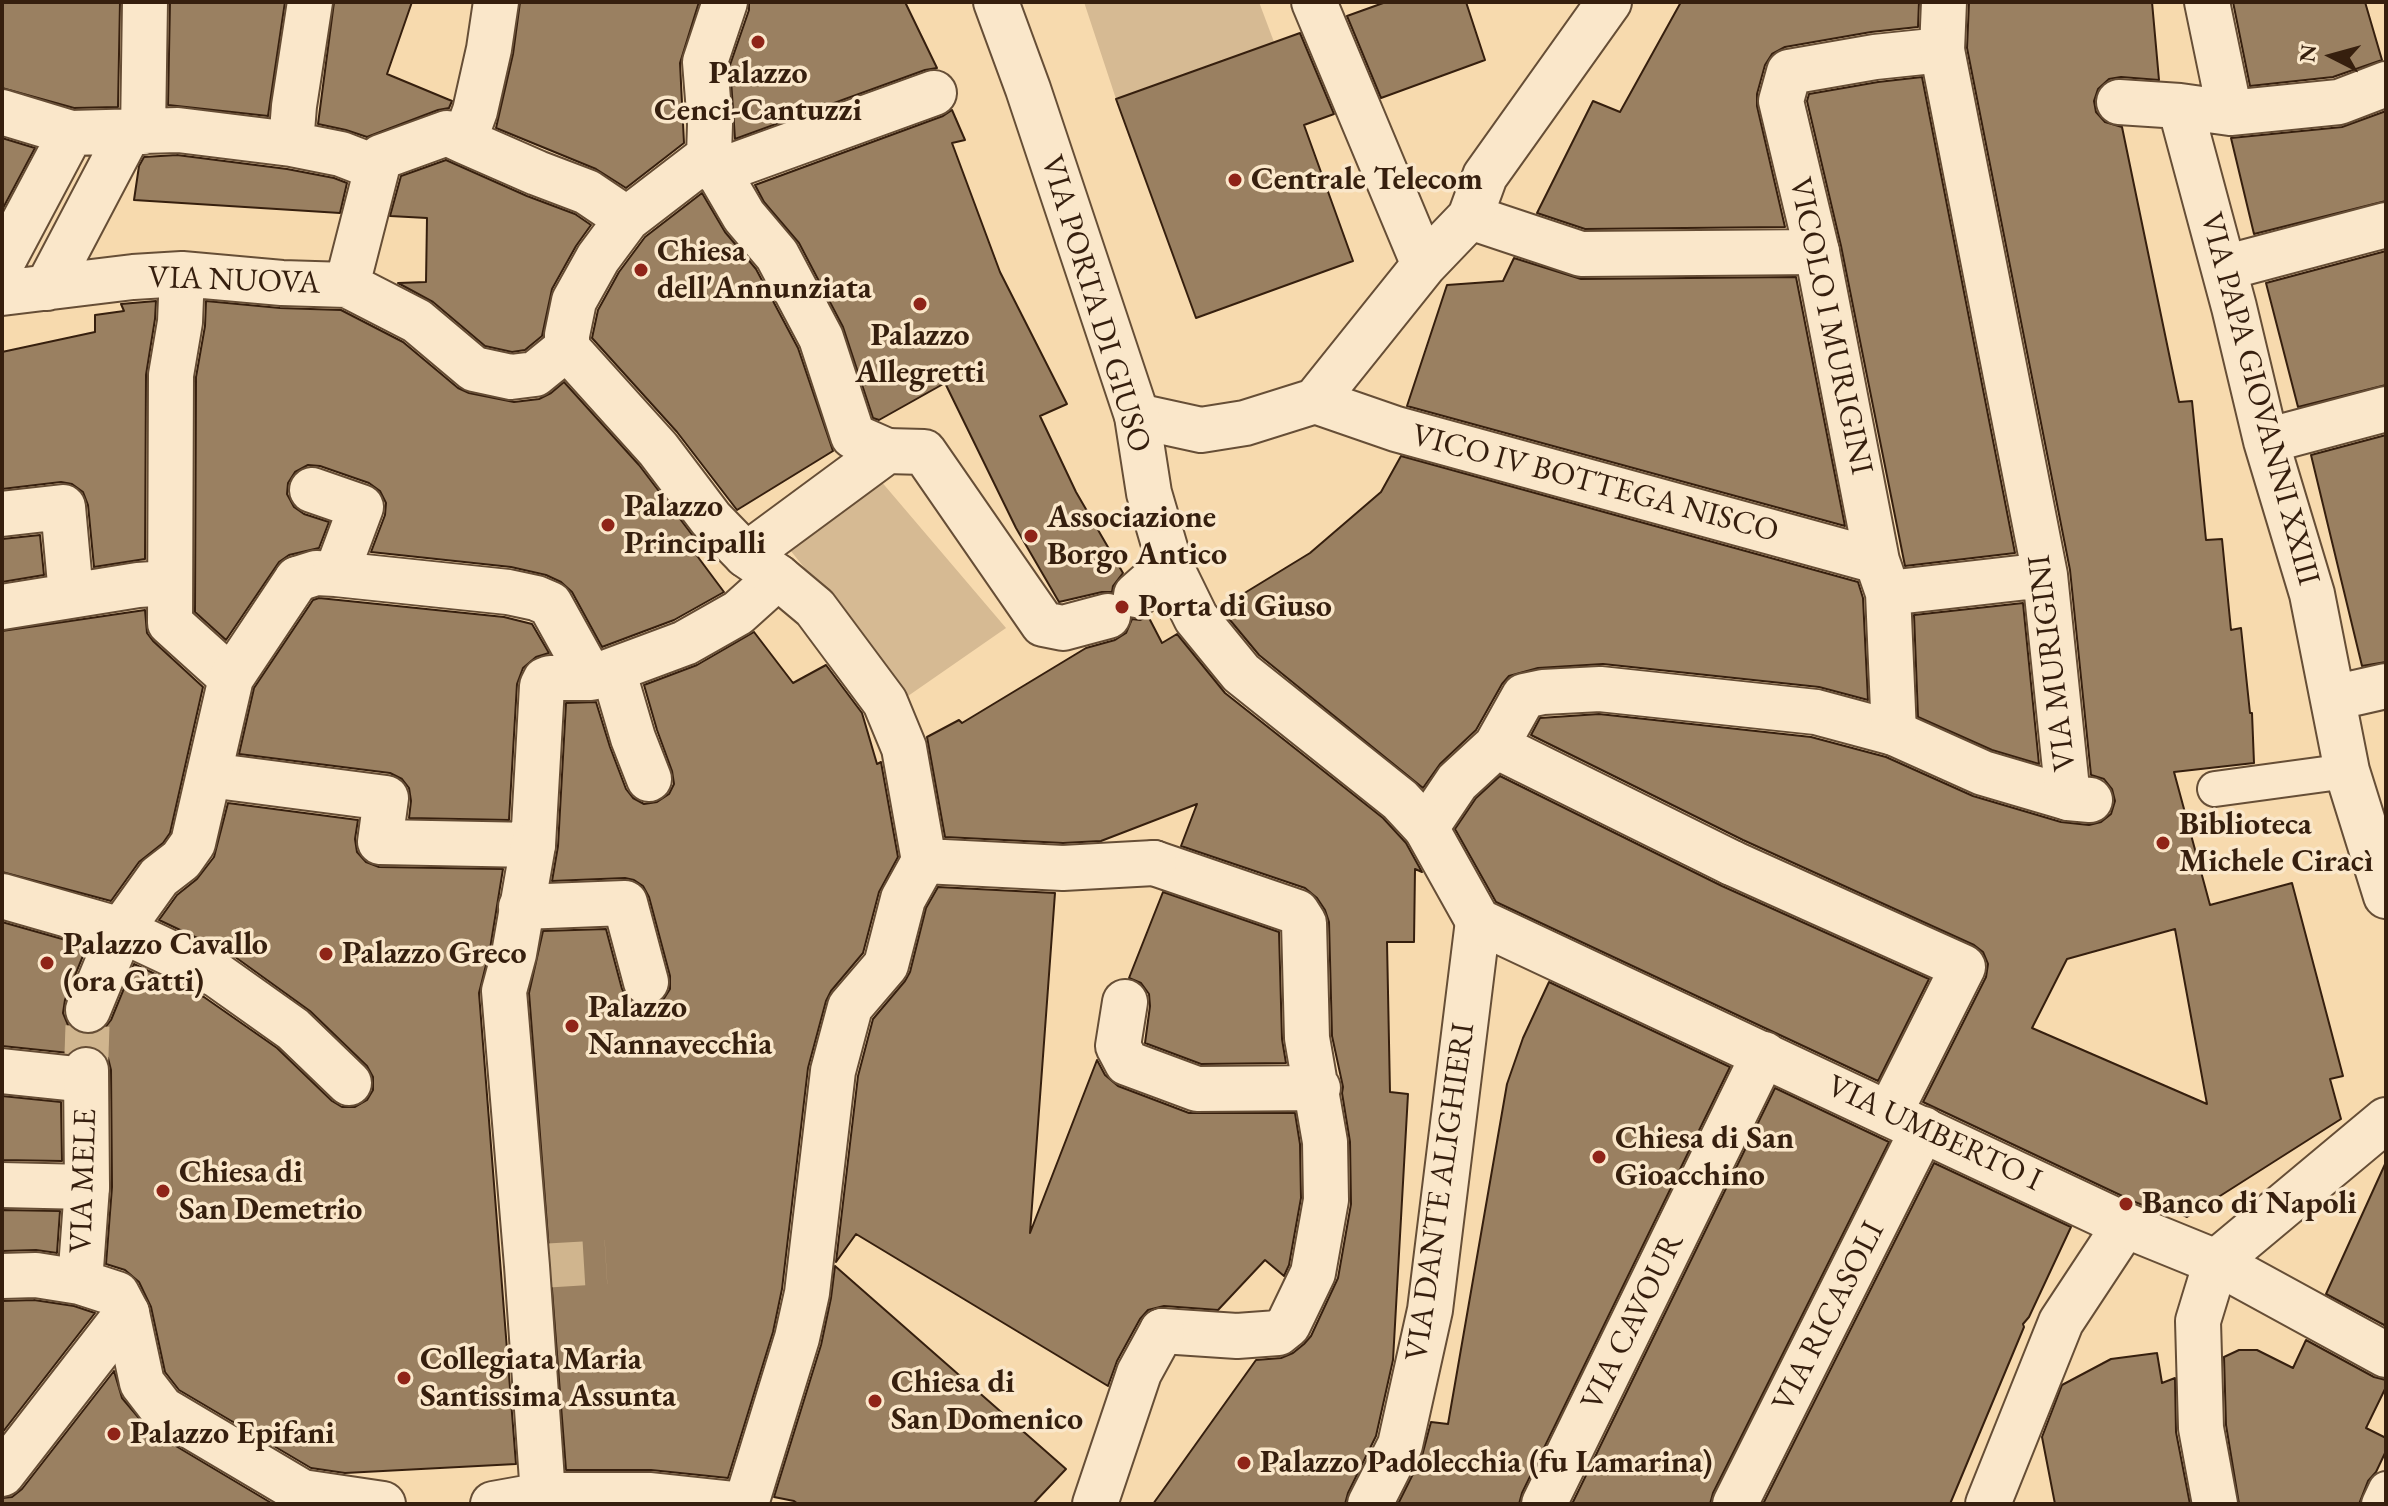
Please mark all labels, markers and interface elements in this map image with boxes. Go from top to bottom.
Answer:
north arrow [2292,16,2372,96]
marker: Palazzo Cenci-Cantuzzi [749,33,767,51]
text: N [2292,43,2323,64]
place label: Palazzo Cenci-Cantuzzi [654,55,862,130]
street label: VIA PORTA DI GIUSO [1032,151,1158,457]
place label: Centrale Telecom [1251,161,1483,199]
marker: Centrale Telecom [1226,171,1244,189]
street label: VICOLO I MURIGINI [1780,174,1880,478]
street label: VIA PAPA GIOVANNI XXIII [2191,209,2327,589]
place label: Chiesa dell'Annunziata [657,233,872,308]
street label: VIA NUOVA [147,259,321,303]
marker: Chiesa dell'Annunziata [632,261,650,279]
marker: Palazzo Allegretti [911,295,929,313]
place label: Palazzo Allegretti [855,317,985,392]
street label: VICO IV BOTTEGA NISCO [1407,416,1783,552]
place label: Palazzo Principalli [624,488,766,563]
place label: Associazione Borgo Antico [1047,499,1227,574]
marker: Palazzo Principalli [599,516,617,534]
marker: Associazione Borgo Antico [1022,527,1040,545]
street label: VIA MURIGINI [2021,553,2085,773]
place label: Porta di Giuso [1138,588,1332,626]
marker: Porta di Giuso [1113,598,1131,616]
place label: Biblioteca Michele Ciracì [2179,806,2373,881]
marker: Biblioteca Michele Ciracì [2154,834,2172,852]
place label: Palazzo Cavallo (ora Gatti) [63,926,268,1001]
place label: Palazzo Greco [342,935,527,973]
marker: Palazzo Greco [317,945,335,963]
marker: Palazzo Cavallo (ora Gatti) [38,954,56,972]
place label: Palazzo Nannavecchia [588,989,772,1064]
marker: Palazzo Nannavecchia [563,1017,581,1035]
street label: VIA DANTE ALIGHIERI [1398,1020,1484,1364]
street label: VIA UMBERTO I [1821,1068,2047,1200]
street label: VIA MELE [62,1108,106,1254]
place label: Chiesa di San Gioacchino [1615,1120,1794,1195]
marker: Chiesa di San Gioacchino [1590,1148,1608,1166]
place label: Chiesa di San Demetrio [179,1154,362,1229]
marker: Chiesa di San Demetrio [154,1182,172,1200]
place label: Banco di Napoli [2142,1185,2357,1223]
marker: Banco di Napoli [2117,1195,2135,1213]
street label: VIA RICASOLI [1765,1215,1893,1419]
street label: VIA CAVOUR [1574,1227,1692,1417]
place label: Collegiata Maria Santissima Assunta [420,1341,676,1416]
place label: Chiesa di San Domenico [891,1364,1083,1439]
marker: Collegiata Maria Santissima Assunta [395,1369,413,1387]
marker: Chiesa di San Domenico [866,1392,884,1410]
place label: Palazzo Epifani [130,1415,335,1453]
marker: Palazzo Epifani [105,1425,123,1443]
place label: Palazzo Padolecchia (fu Lamarina) [1260,1444,1713,1482]
marker: Palazzo Padolecchia (fu Lamarina) [1235,1454,1253,1472]

